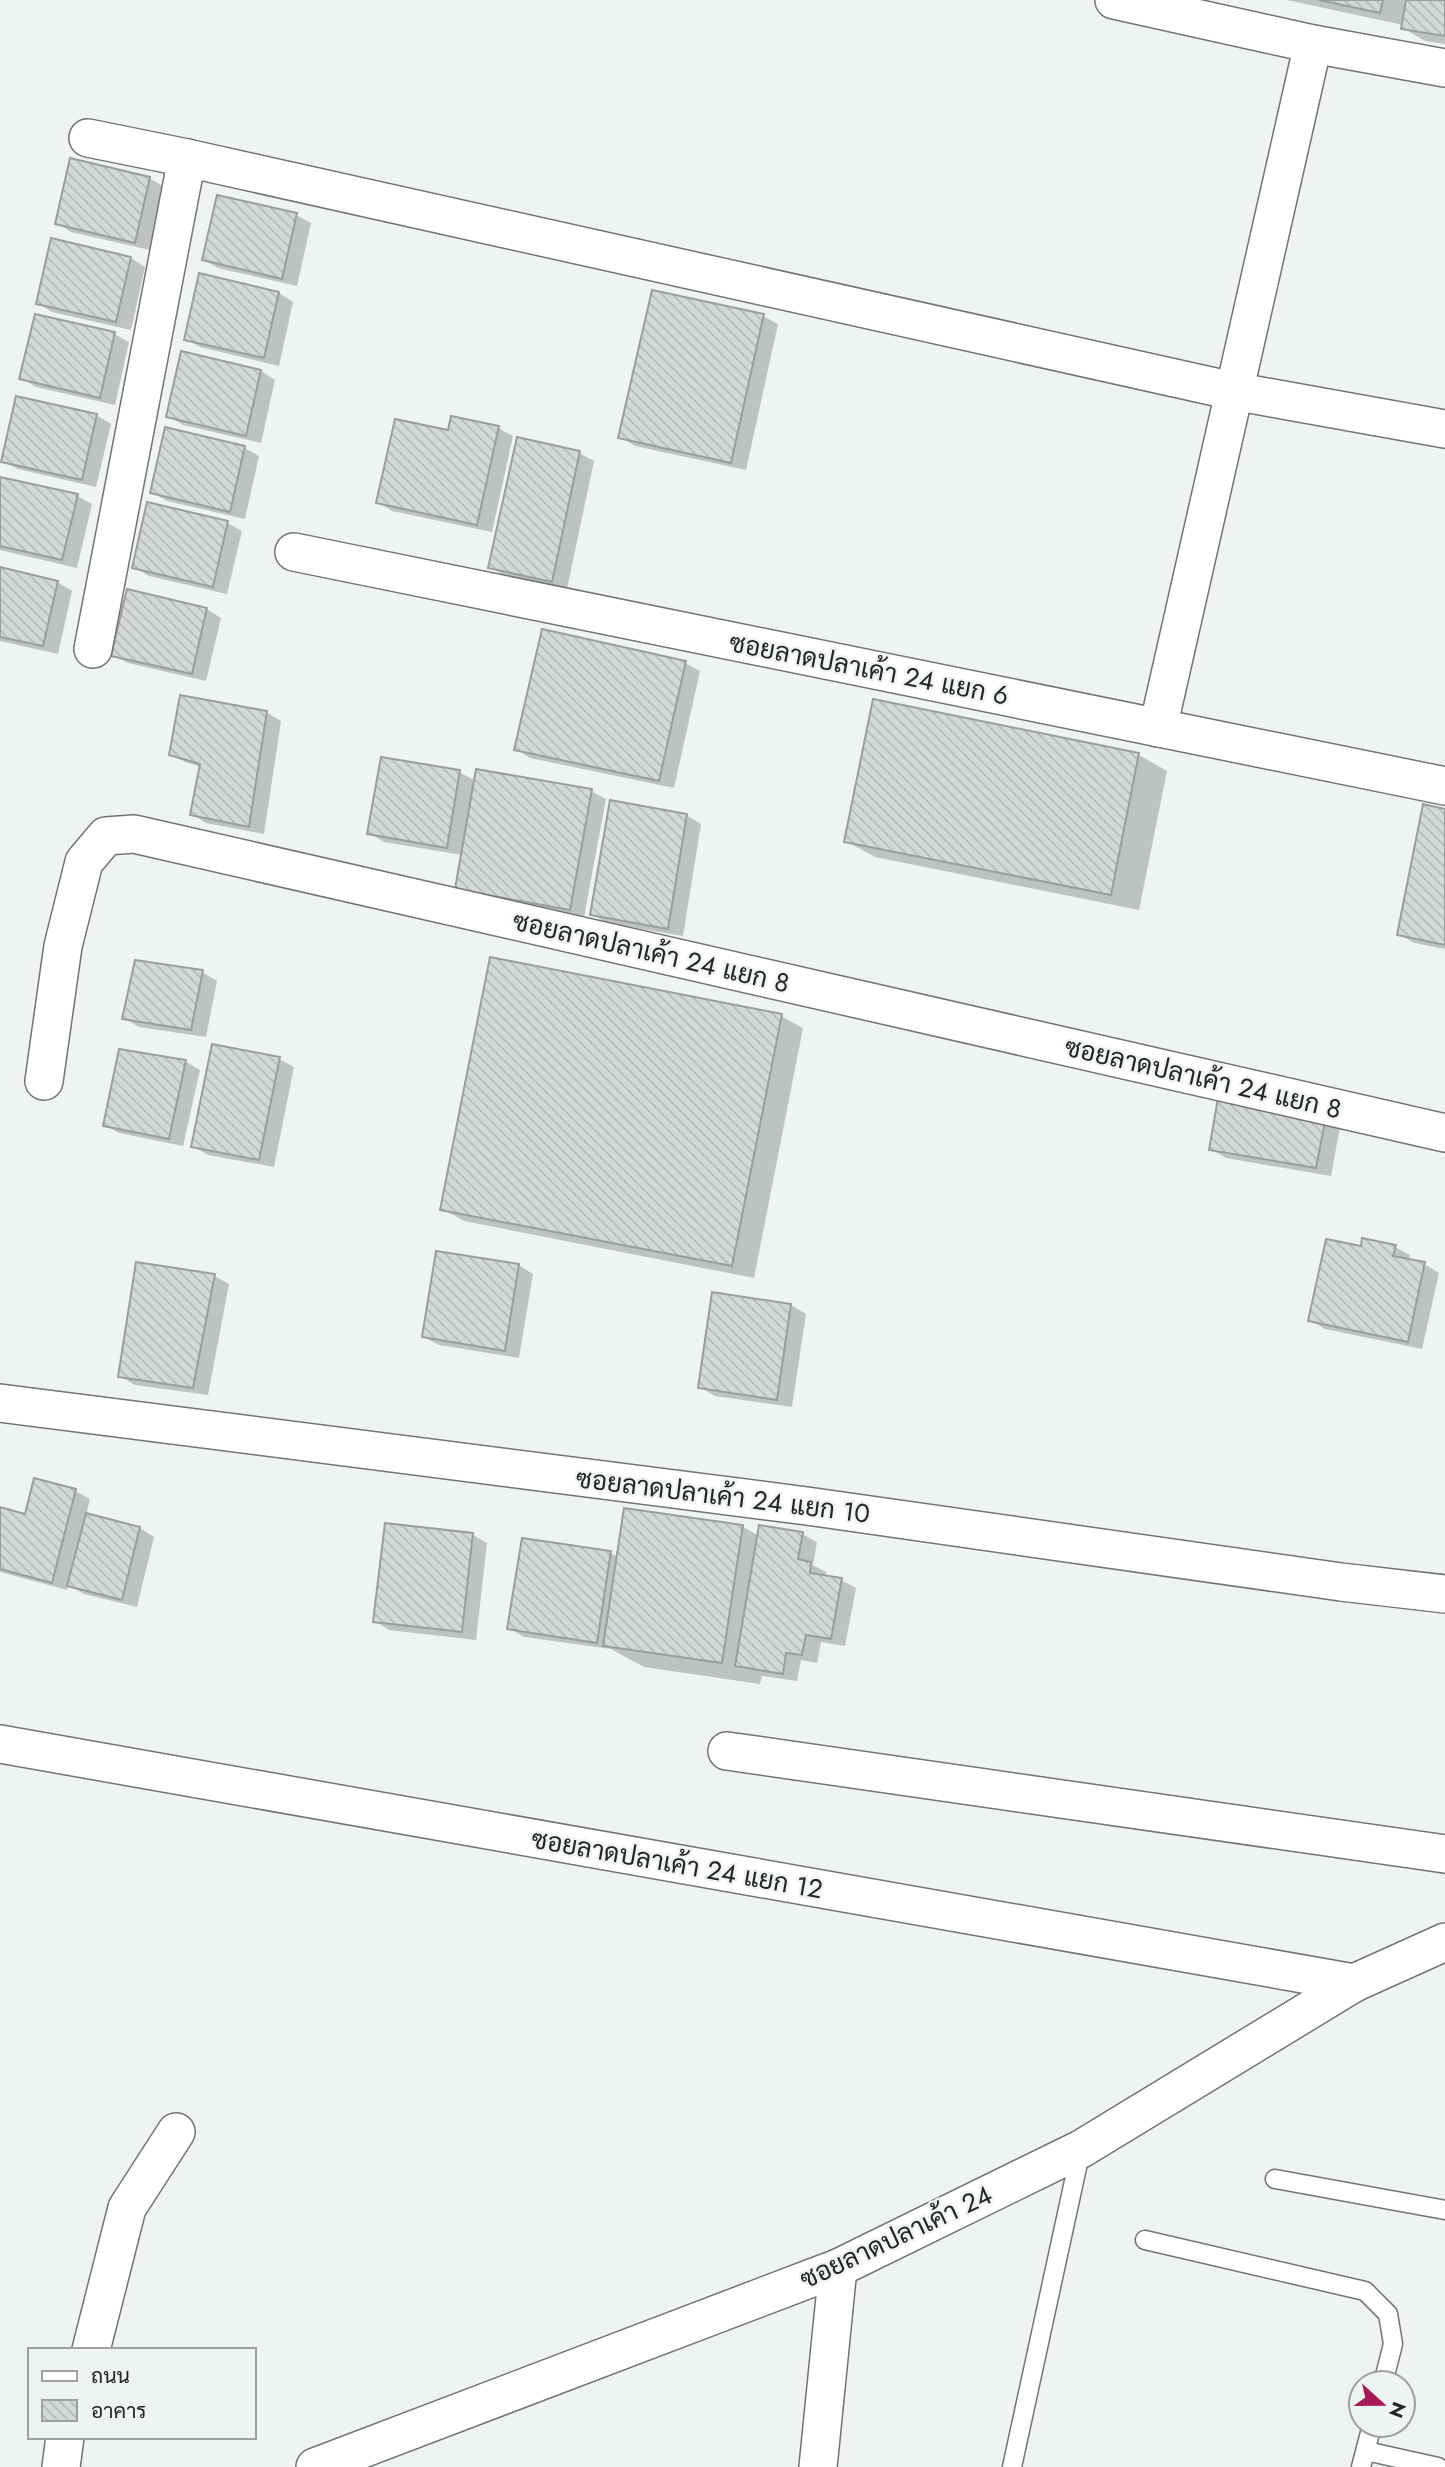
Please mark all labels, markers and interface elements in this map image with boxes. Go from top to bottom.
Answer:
street label: ซอยลาดปลาเค้า 24 แยก 6 [726,623,1012,715]
street label: ซอยลาดปลาเค้า 24 แยก 8 [509,902,793,1002]
street label: ซอยลาดปลาเค้า 24 แยก 8 [1061,1028,1345,1128]
street label: ซอยลาดปลาเค้า 24 แยก 10 [574,1459,872,1533]
street label: ซอยลาดปลาเค้า 24 แยก 12 [528,1820,826,1908]
street label: ซอยลาดปลาเค้า 24 [794,2176,998,2298]
legend [28,2348,256,2439]
text: ถนน [91,2361,130,2391]
north arrow [1347,2369,1417,2439]
text: อาคาร [91,2396,147,2426]
text: N [1382,2398,1413,2422]

